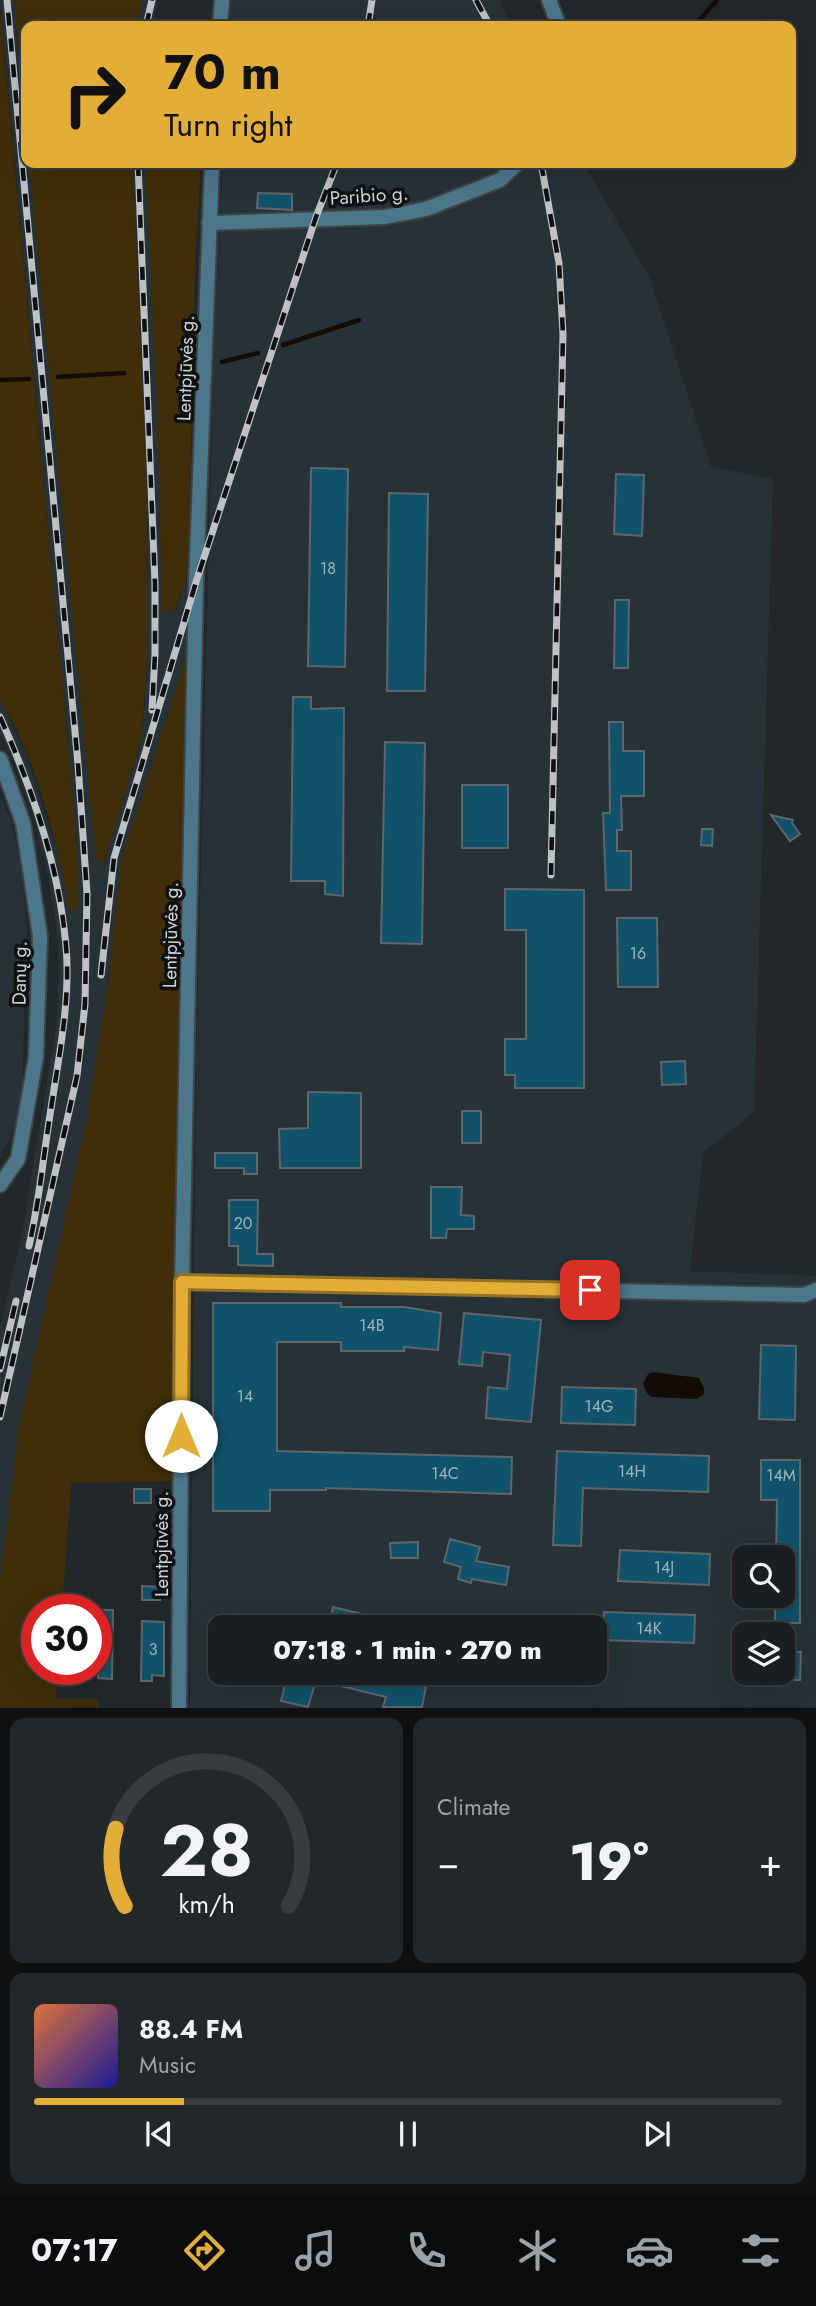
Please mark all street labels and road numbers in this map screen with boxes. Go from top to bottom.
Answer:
street label: Paribio g. [329,179,409,212]
street label: Lentpjūvės g. [170,314,201,422]
street label: Lentpjūvės g. [156,882,185,988]
street label: Danų g. [5,941,34,1005]
street label: Lentpjūvės g. [148,1491,175,1597]

